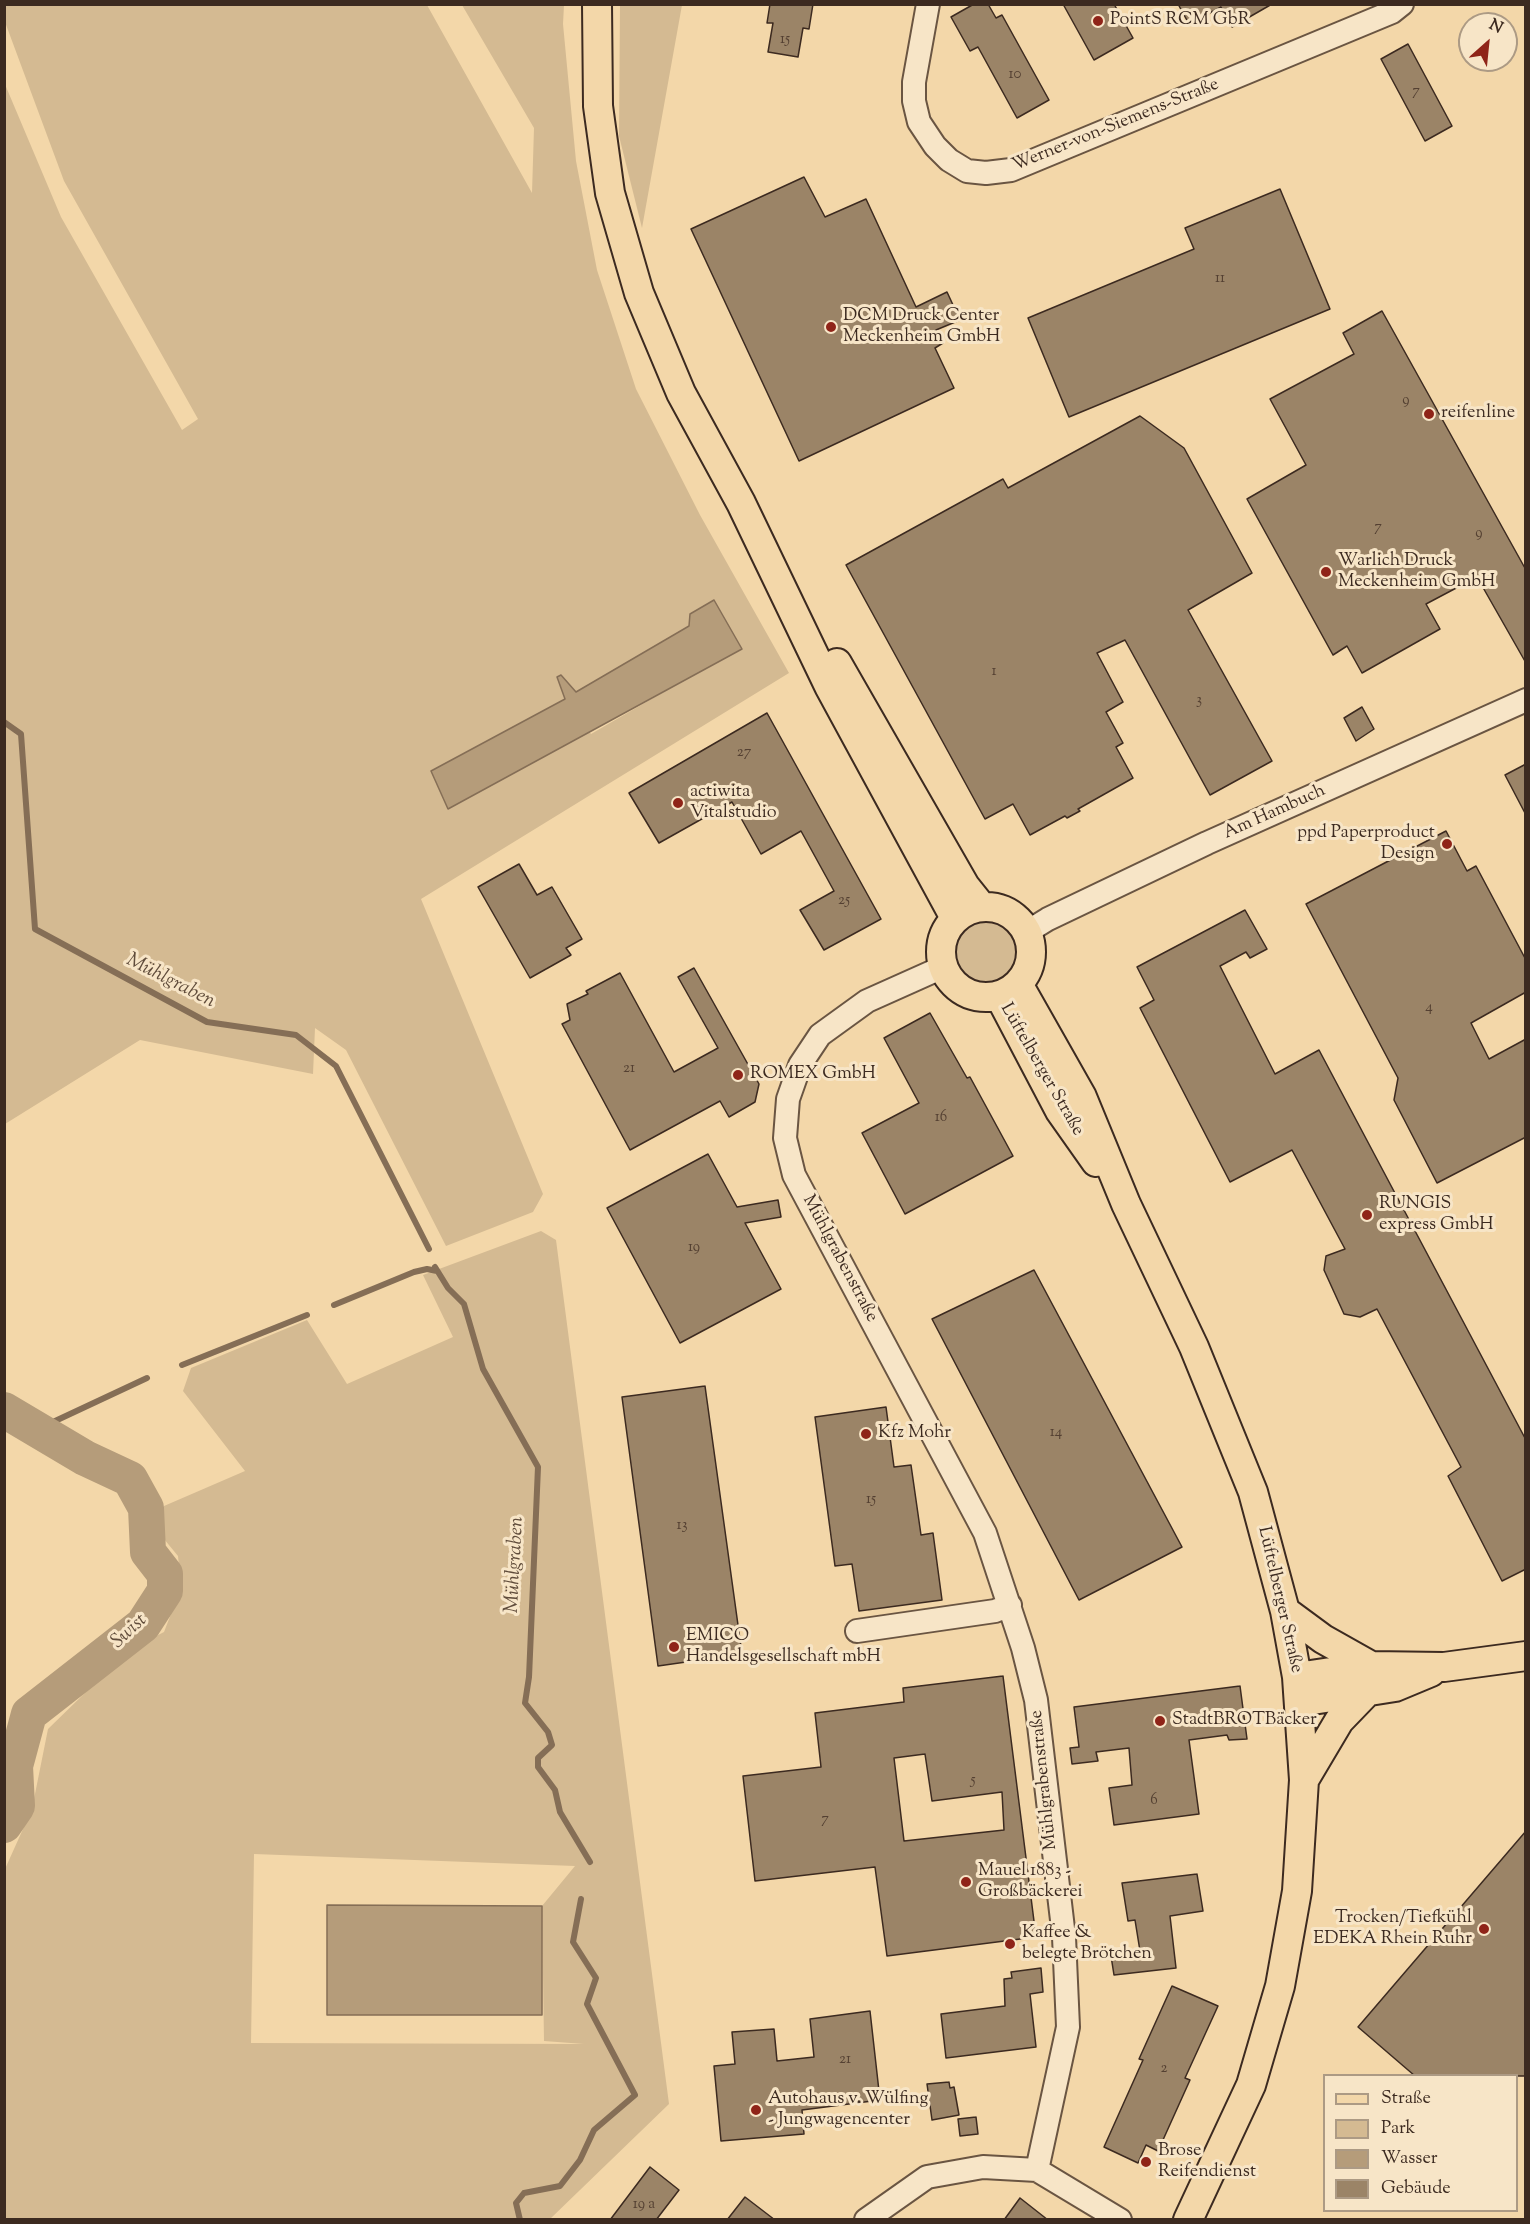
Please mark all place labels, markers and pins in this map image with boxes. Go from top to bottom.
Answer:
place label: PointS RCM GbR [1110,10,1251,32]
marker: PointS RCM GbR [1091,14,1105,28]
place label: DCM Druck Center Meckenheim GmbH [843,306,1000,348]
marker: DCM Druck Center Meckenheim GmbH [824,320,838,334]
place label: reifenline [1441,403,1515,425]
marker: reifenline [1422,407,1436,421]
place label: Warlich Druck Meckenheim GmbH [1338,551,1495,594]
marker: Warlich Druck Meckenheim GmbH [1319,565,1333,579]
place label: actiwita Vitalstudio [690,782,777,824]
marker: actiwita Vitalstudio [671,796,685,810]
place label: ppd Paperproduct Design [1297,823,1435,866]
marker: ppd Paperproduct Design [1440,837,1454,851]
place label: ROMEX GmbH [750,1064,876,1086]
marker: ROMEX GmbH [731,1068,745,1082]
place label: RUNGIS express GmbH [1379,1194,1494,1236]
marker: RUNGIS express GmbH [1360,1208,1374,1222]
place label: Kfz Mohr [878,1423,951,1445]
marker: Kfz Mohr [859,1427,873,1441]
place label: EMICO Handelsgesellschaft mbH [686,1626,881,1668]
marker: EMICO Handelsgesellschaft mbH [667,1640,681,1654]
place label: StadtBROTBäcker [1172,1710,1317,1732]
marker: StadtBROTBäcker [1153,1714,1167,1728]
place label: Mauel 1883 - Großbäckerei [978,1861,1083,1904]
marker: Mauel 1883 - Großbäckerei [959,1875,973,1889]
place label: Trocken/Tiefkühl EDEKA Rhein Ruhr [1313,1908,1472,1950]
marker: Trocken/Tiefkühl EDEKA Rhein Ruhr [1477,1922,1491,1936]
place label: Kaffee & belegte Brötchen [1022,1923,1152,1966]
marker: Kaffee & belegte Brötchen [1003,1937,1017,1951]
place label: Autohaus v. Wülfing - Jungwagencenter [768,2089,928,2132]
marker: Autohaus v. Wülfing - Jungwagencenter [749,2103,763,2117]
place label: Brose Reifendienst [1158,2141,1256,2184]
marker: Brose Reifendienst [1139,2155,1153,2169]

